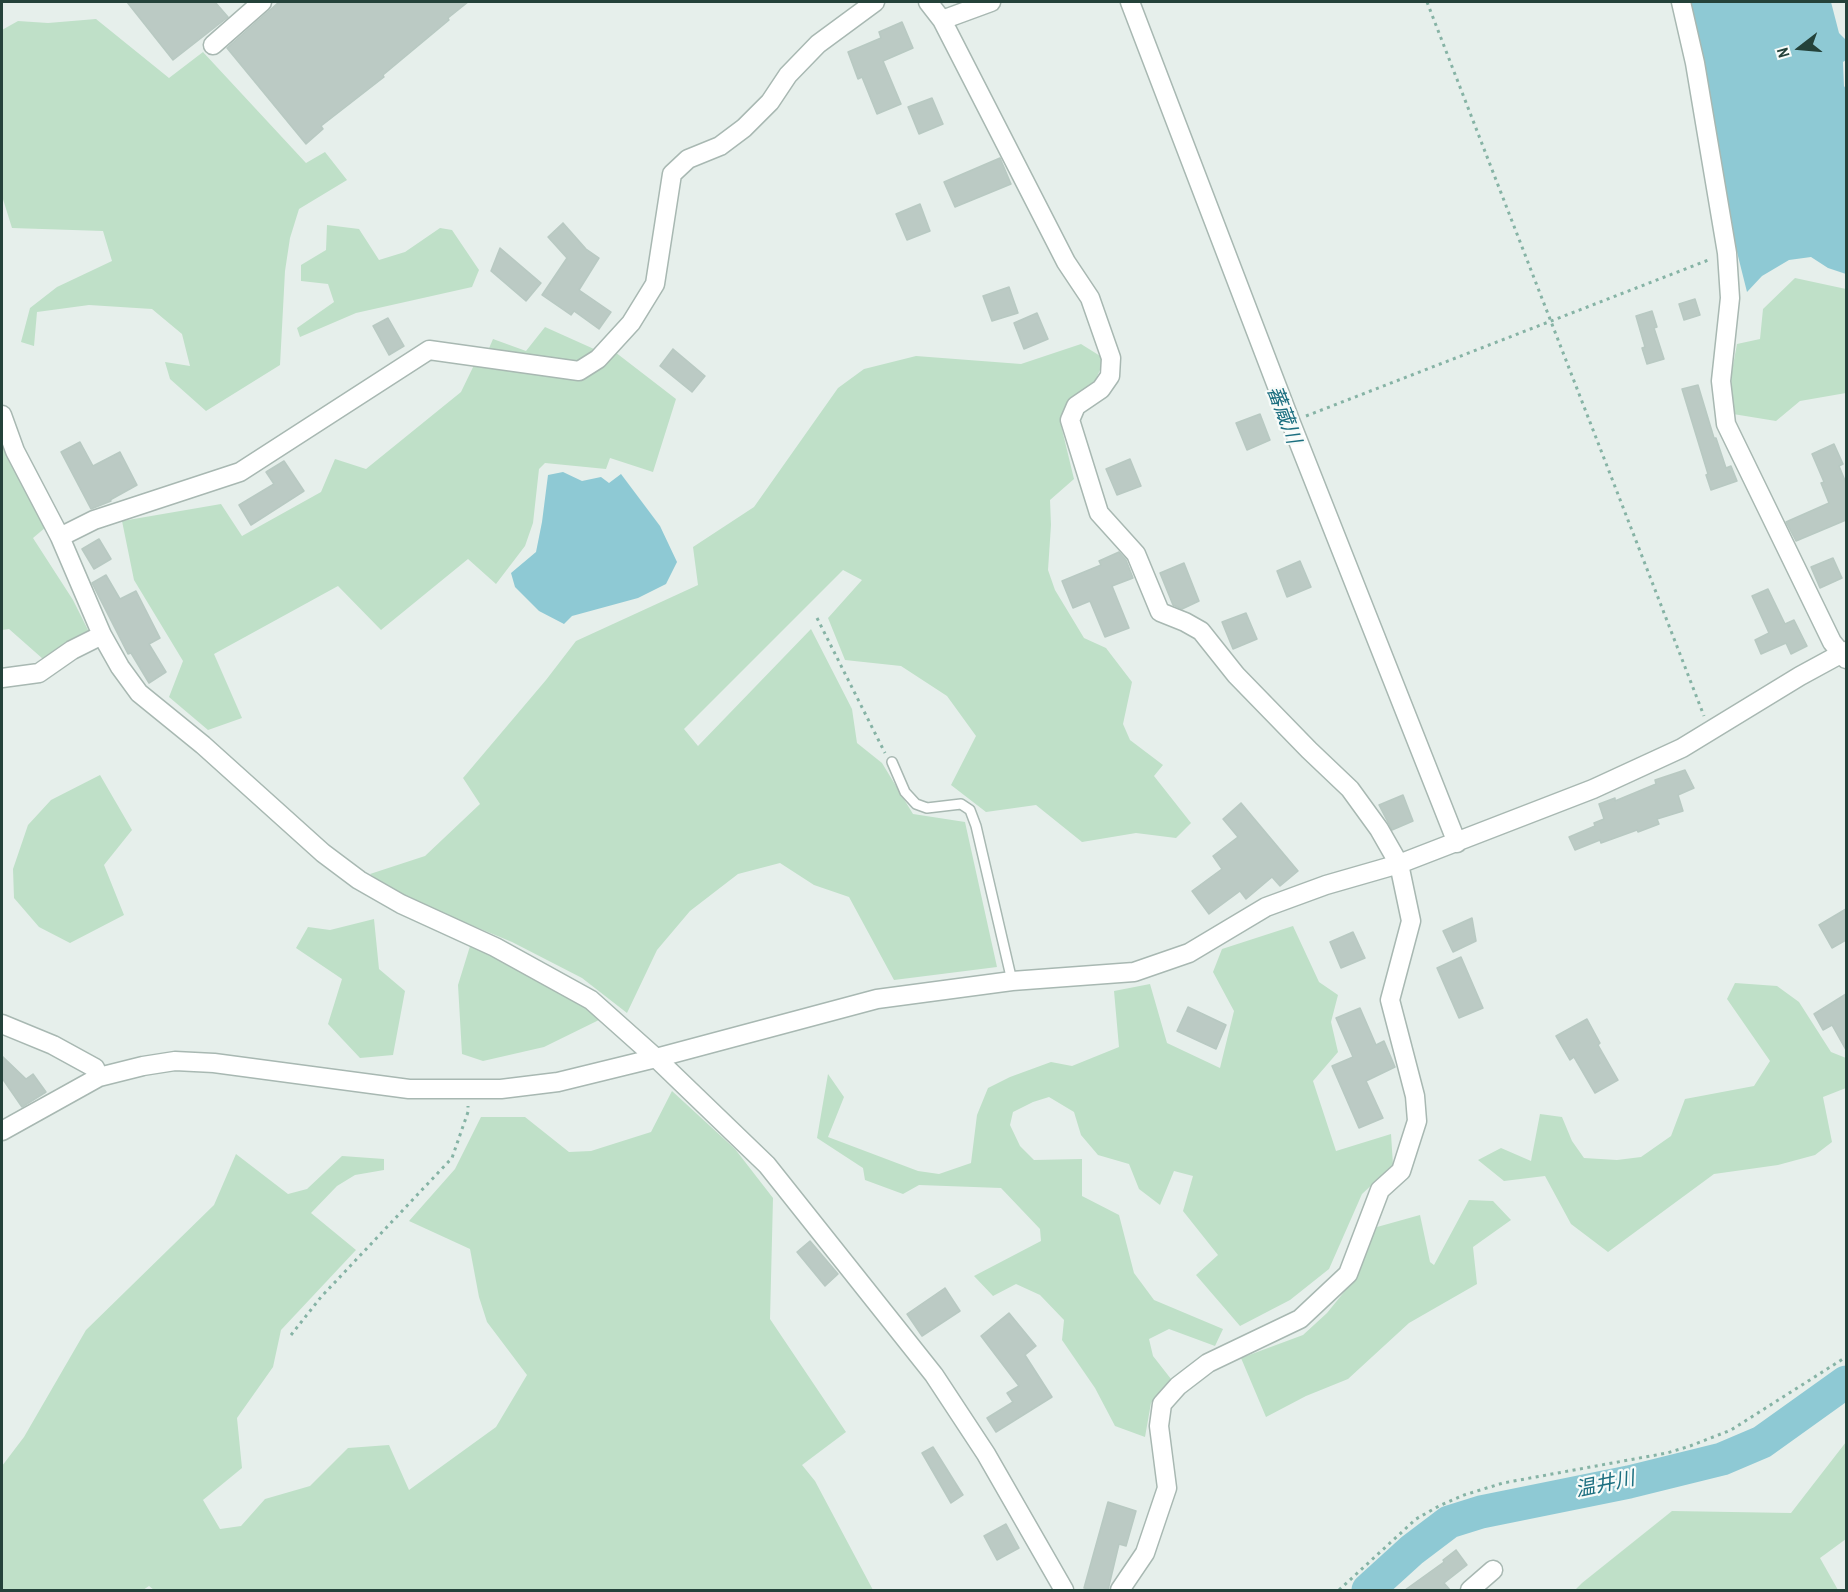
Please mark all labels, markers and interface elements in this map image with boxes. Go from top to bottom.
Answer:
north arrow [1770,18,1830,78]
text: N [1771,45,1795,61]
water label: 蕃蔵川 [1261,383,1305,447]
water label: 温井川 [1573,1467,1637,1503]

